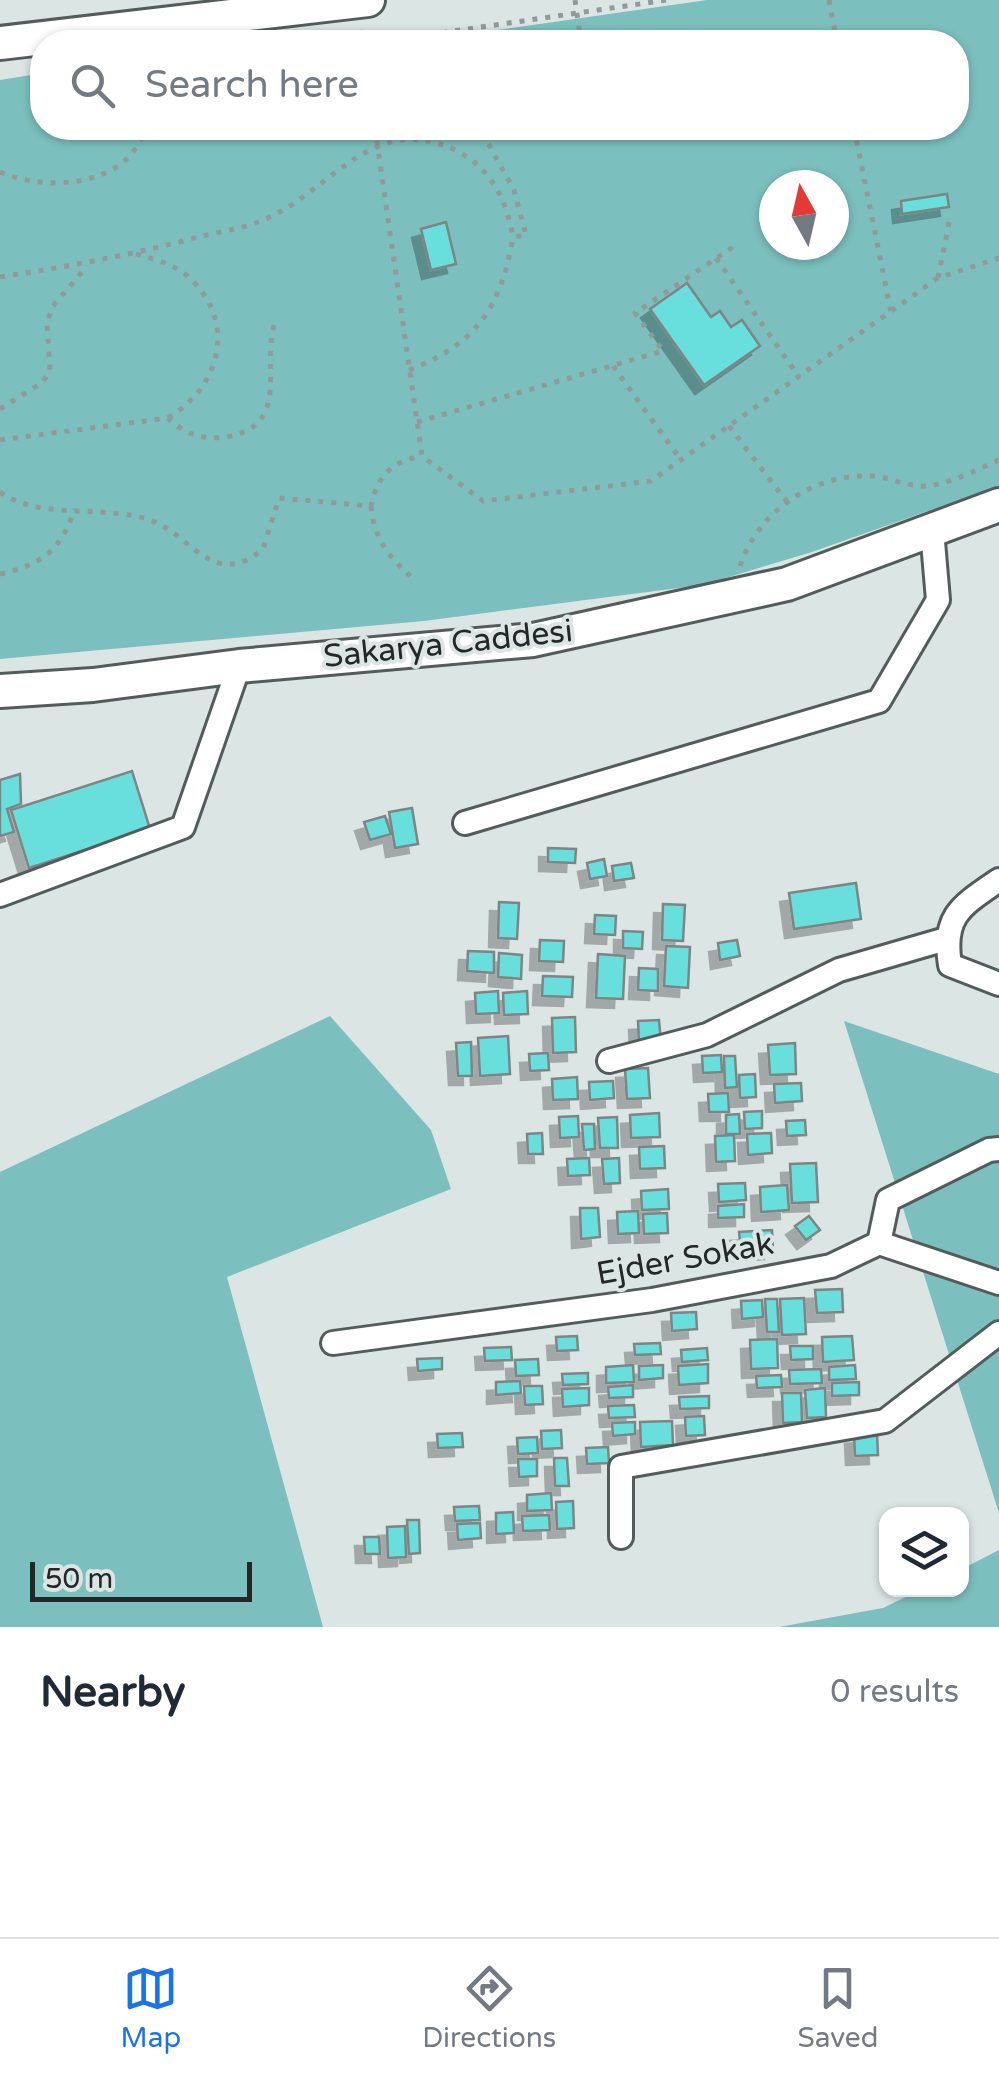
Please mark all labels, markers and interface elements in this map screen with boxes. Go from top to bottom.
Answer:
search box [30,30,969,140]
icon: search [65,58,120,113]
text: Search here [145,62,359,108]
north arrow [759,170,849,260]
street label: Sakarya Caddesi [321,612,575,676]
street label: Ejder Sokak [593,1225,777,1293]
map controls [879,1507,969,1597]
button: layers [879,1507,969,1597]
scale bar [30,1557,252,1602]
text: 50 m [45,1562,113,1596]
text: Nearby [40,1667,185,1718]
text: 0 results [830,1673,959,1711]
tab: Map [121,1961,181,2055]
tab: Directions [422,1961,556,2055]
tab: Saved [797,1961,878,2055]

